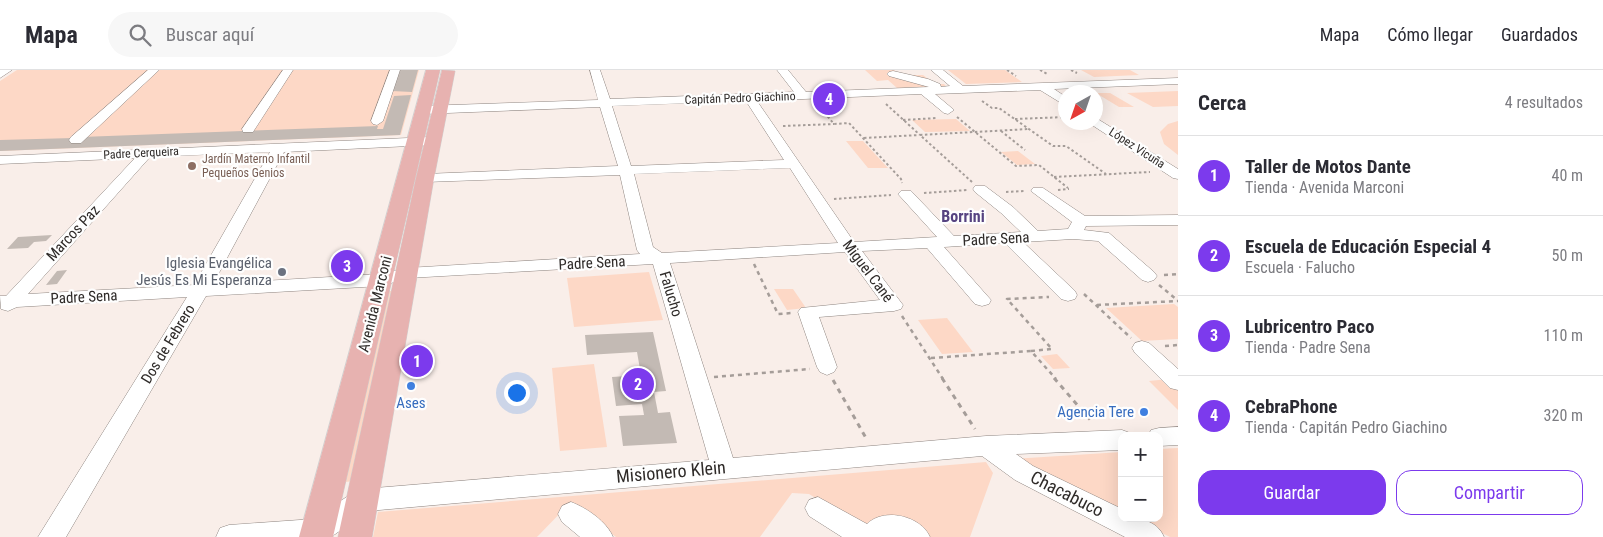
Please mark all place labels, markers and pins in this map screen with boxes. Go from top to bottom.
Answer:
pin: 4 [813,80,845,118]
place label: Jardín Materno Infantil Pequeños Genios [202,152,310,180]
marker: Jardín Materno Infantil Pequeños Genios [186,160,198,172]
pin: 3 [331,247,363,285]
place label: Iglesia Evangélica Jesús Es Mi Esperanza [136,254,272,289]
marker: Iglesia Evangélica Jesús Es Mi Esperanza [276,266,288,278]
pin: 1 [401,342,433,380]
pin: 2 [622,365,654,403]
marker: Ases [405,380,417,392]
place label: Ases [396,394,426,412]
place label: Agencia Tere [1057,403,1134,421]
marker: Agencia Tere [1138,406,1150,418]

